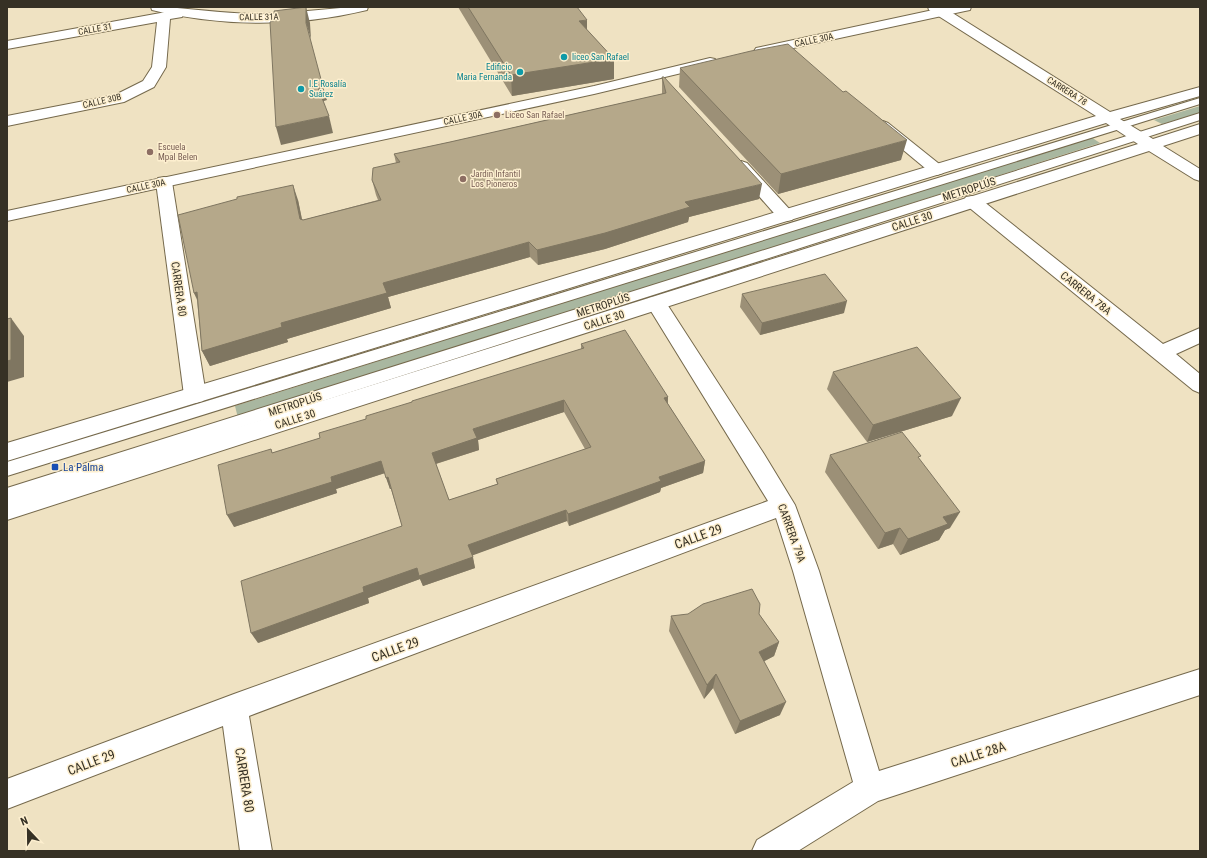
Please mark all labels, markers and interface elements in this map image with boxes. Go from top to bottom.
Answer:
street label: CALLE 31A [239,12,279,22]
street label: CALLE 31 [77,21,113,37]
street label: CALLE 30A [794,31,834,49]
marker: liceo San Rafael [559,52,569,62]
place label: liceo San Rafael [572,52,629,62]
place label: Edificio Maria Fernanda [457,62,512,82]
marker: Edificio Maria Fernanda [515,67,525,77]
street label: CARRERA 78 [1045,75,1089,107]
place label: I.E Rosalía Suárez [309,79,346,99]
marker: I.E Rosalía Suárez [296,84,306,94]
street label: CALLE 30B [82,92,122,110]
street label: CALLE 30A [443,109,483,127]
marker: Liceo San Rafael [492,110,502,120]
place label: Liceo San Rafael [505,110,564,120]
place label: Escuela Mpal Belen [158,142,197,162]
marker: Escuela Mpal Belen [145,147,155,157]
place label: Jardin Infantil Los Pioneros [471,169,520,189]
marker: Jardin Infantil Los Pioneros [458,174,468,184]
street label: METROPLÚS [941,175,998,204]
street label: CALLE 30A [126,177,166,195]
street label: CALLE 30 [890,209,934,234]
street label: CARRERA 80 [168,261,189,317]
street label: CARRERA 78A [1058,269,1114,318]
street label: METROPLÚS [575,291,632,320]
street label: CALLE 30 [582,308,626,333]
street label: METROPLÚS [267,390,324,419]
street label: CALLE 30 [273,407,317,432]
place label: La Palma [63,461,103,474]
marker: La Palma [50,462,60,472]
street label: CARRERA 79A [775,502,808,565]
street label: CALLE 29 [672,521,724,552]
street label: CALLE 29 [369,634,421,665]
street label: CALLE 28A [949,738,1008,770]
street label: CALLE 29 [65,747,117,778]
street label: CARRERA 80 [232,747,257,814]
north arrow [8,810,48,850]
text: N [19,814,30,828]

